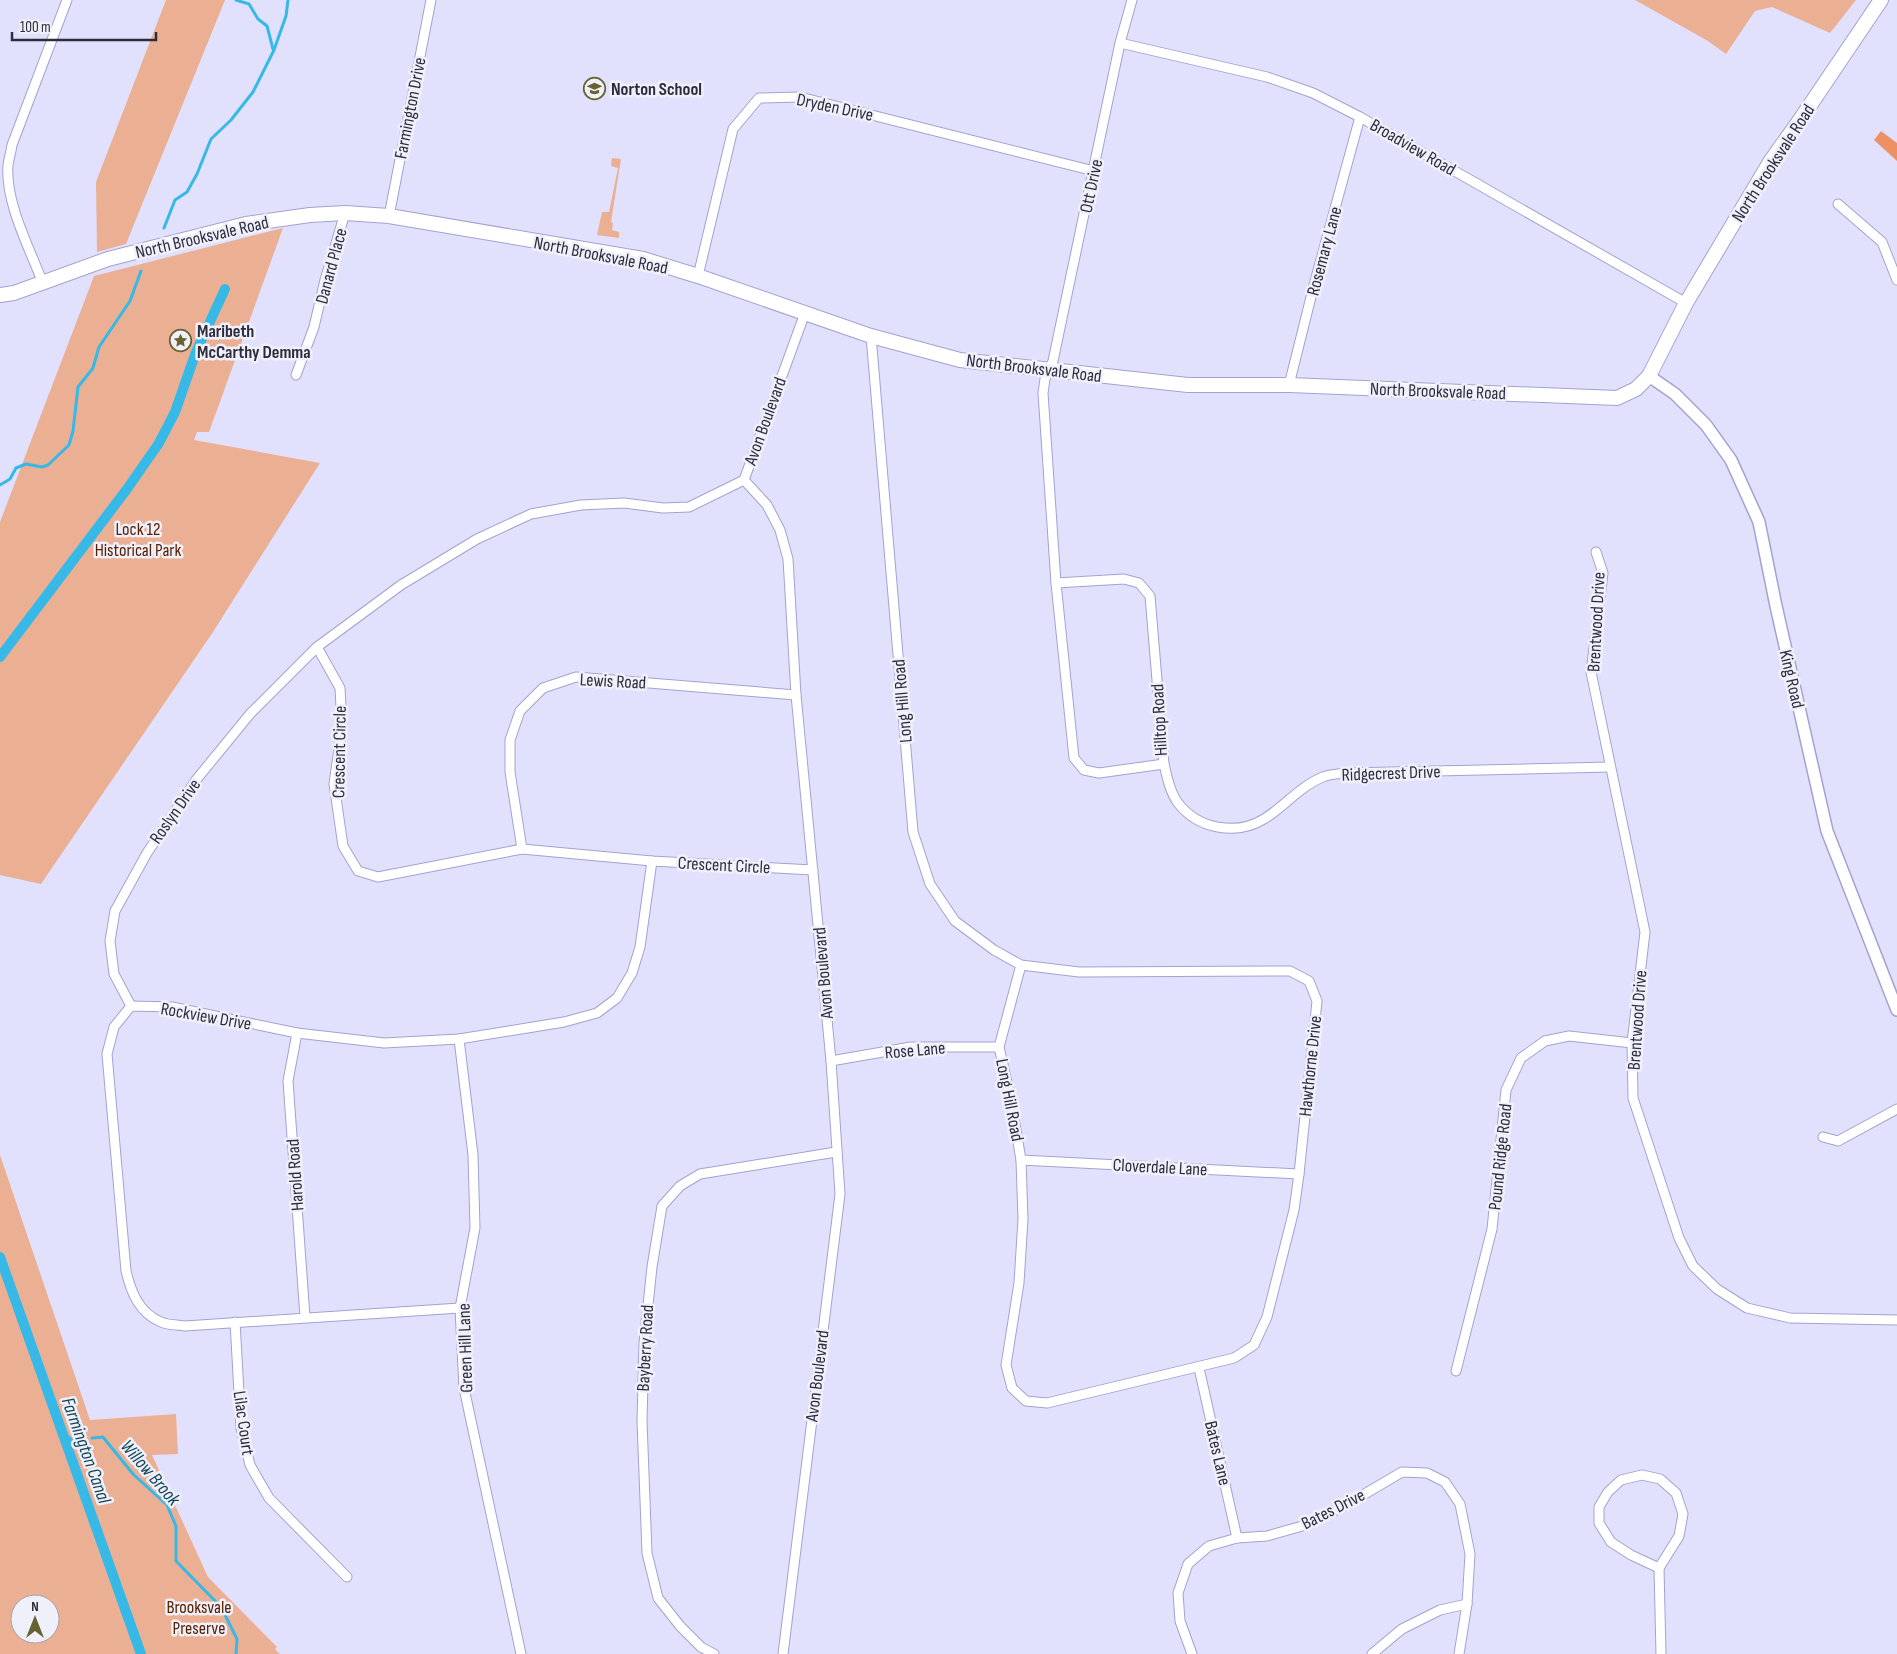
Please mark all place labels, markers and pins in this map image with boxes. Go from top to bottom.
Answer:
school or university icon: Norton School [583,77,607,101]
place label: Norton School [611,79,702,100]
place label: Maribeth McCarthy Demma [197,321,311,363]
place icon: Maribeth McCarthy Demma [169,329,193,353]

